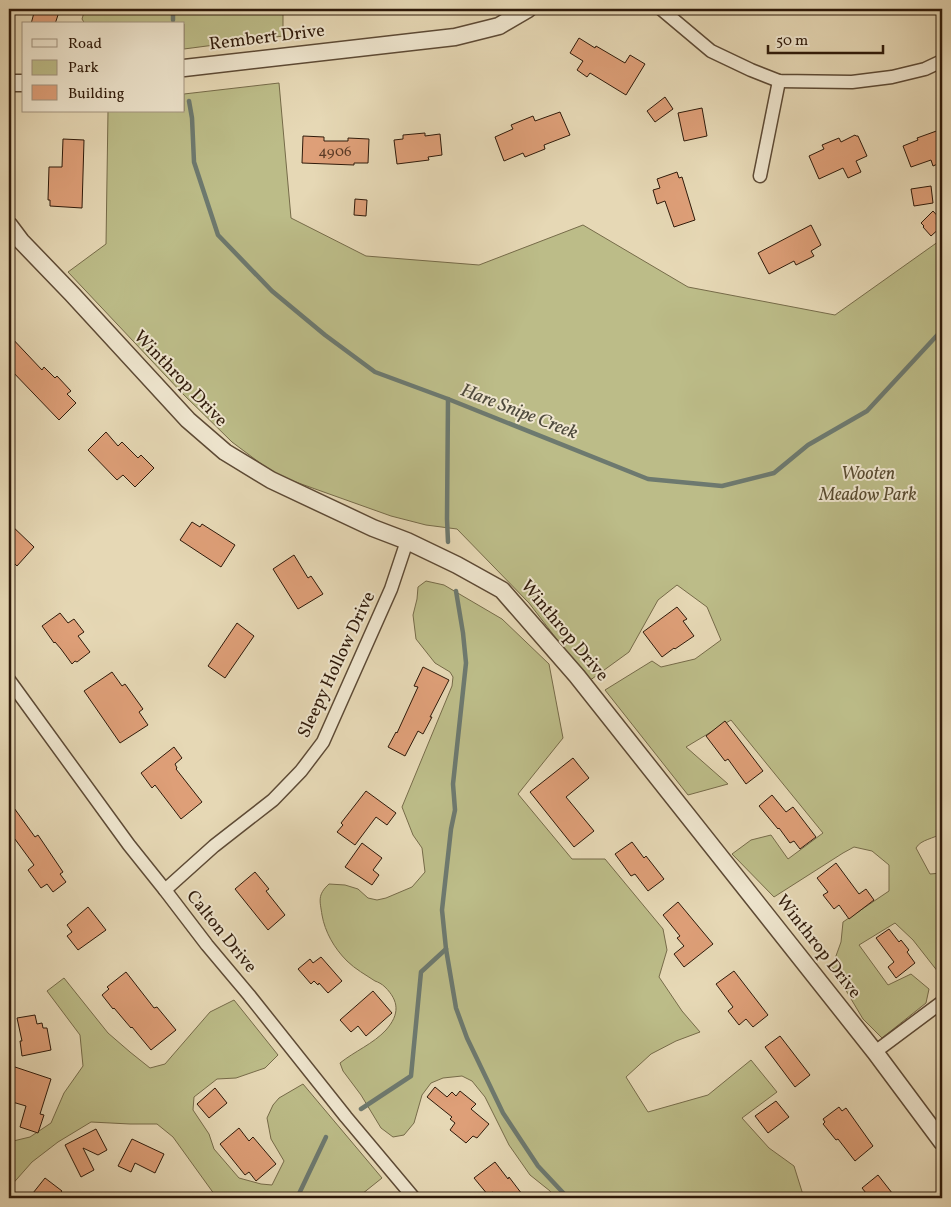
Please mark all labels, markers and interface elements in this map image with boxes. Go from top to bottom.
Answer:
street label: Rembert Drive [208,19,326,57]
legend [22,22,185,112]
scale bar [768,22,884,54]
text: 50 m [776,31,808,52]
text: Road [68,34,102,55]
text: Park [68,58,99,79]
text: Building [68,84,125,105]
house number: 4906 [318,142,352,163]
street label: Winthrop Drive [127,325,233,433]
water label: Hare Snipe Creek [457,378,582,446]
park label: Wooten Meadow Park [818,462,917,508]
street label: Winthrop Drive [514,575,614,687]
street label: Sleepy Hollow Drive [292,587,382,743]
street label: Calton Drive [180,885,262,979]
street label: Winthrop Drive [769,890,867,1004]

